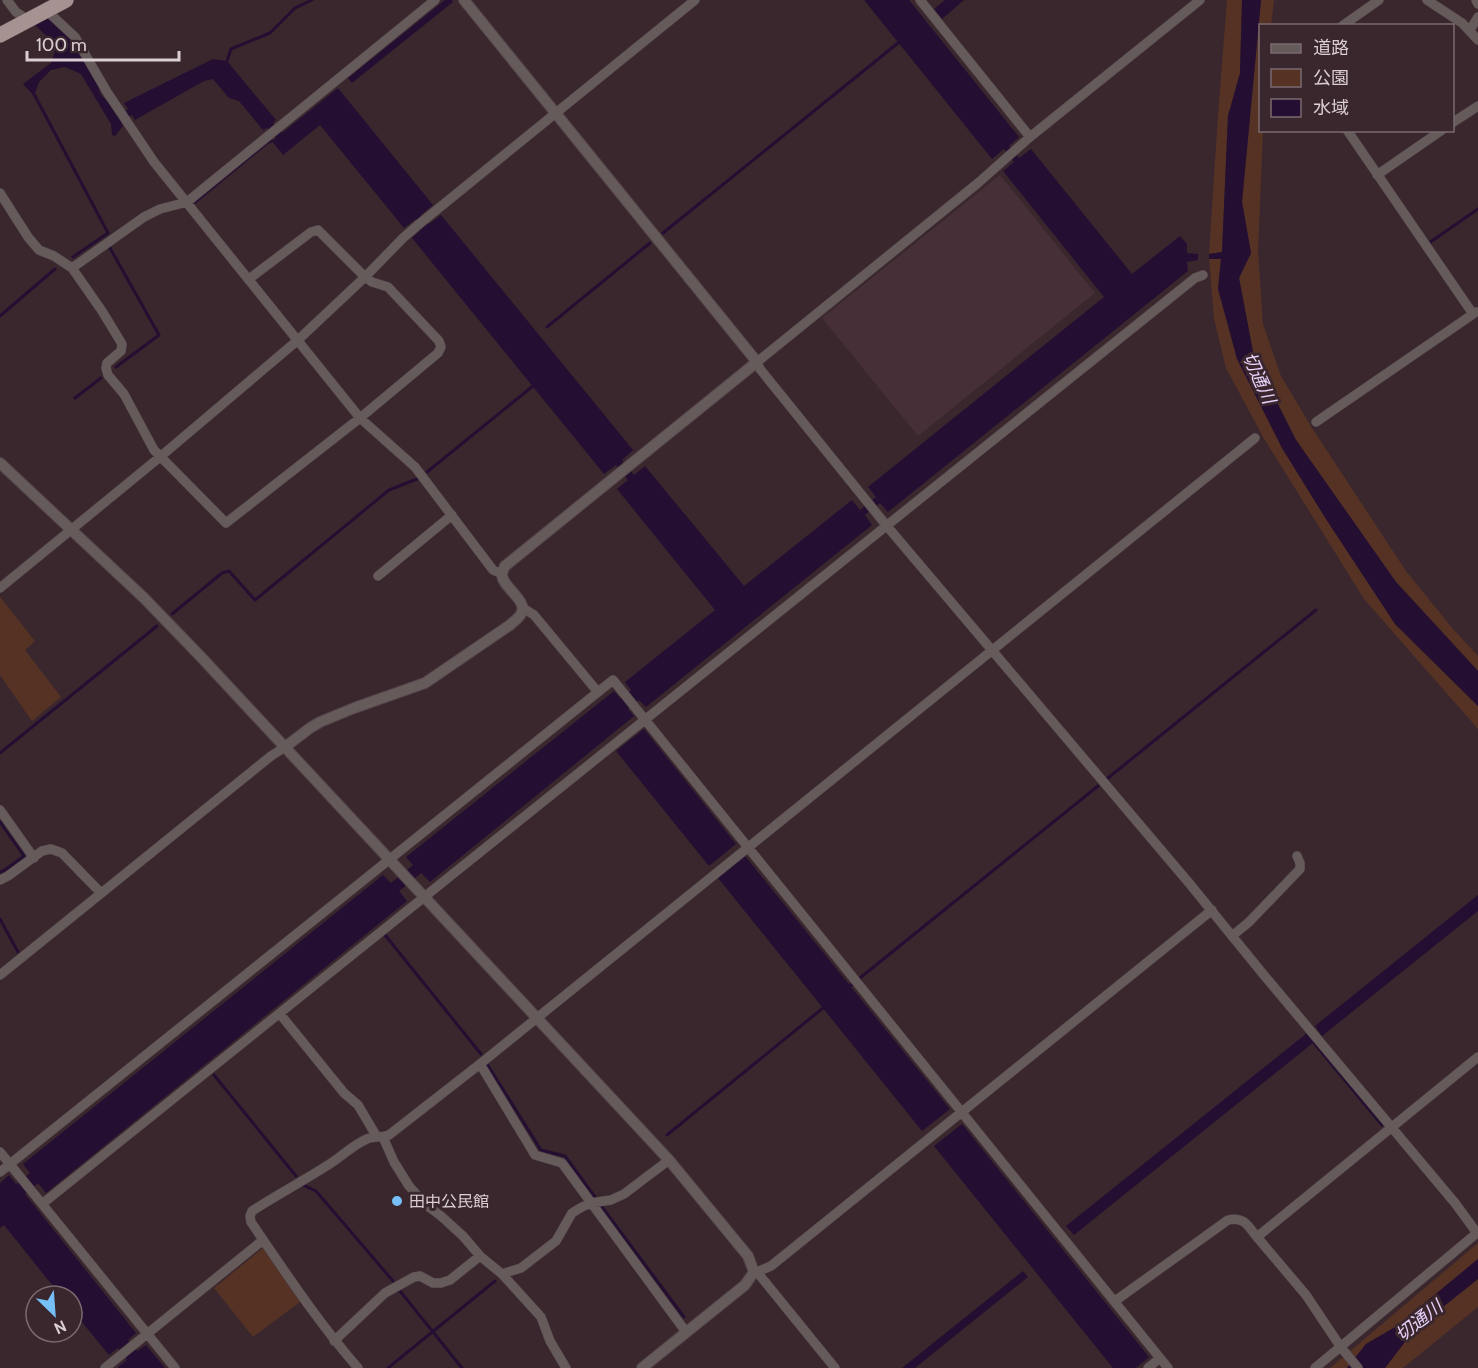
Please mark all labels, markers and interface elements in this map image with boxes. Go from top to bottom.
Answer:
scale bar [27,24,178,62]
legend [1259,24,1454,132]
text: 100 m [36,34,87,56]
text: 道路 [1313,37,1349,59]
text: 公園 [1313,67,1349,89]
text: 水域 [1313,97,1349,119]
water label: 切通川 [1238,349,1281,409]
place label: 田中公民館 [409,1192,489,1211]
marker: 田中公民館 [390,1194,404,1208]
north arrow [24,1284,84,1344]
water label: 切通川 [1391,1294,1449,1346]
text: N [51,1316,69,1338]

